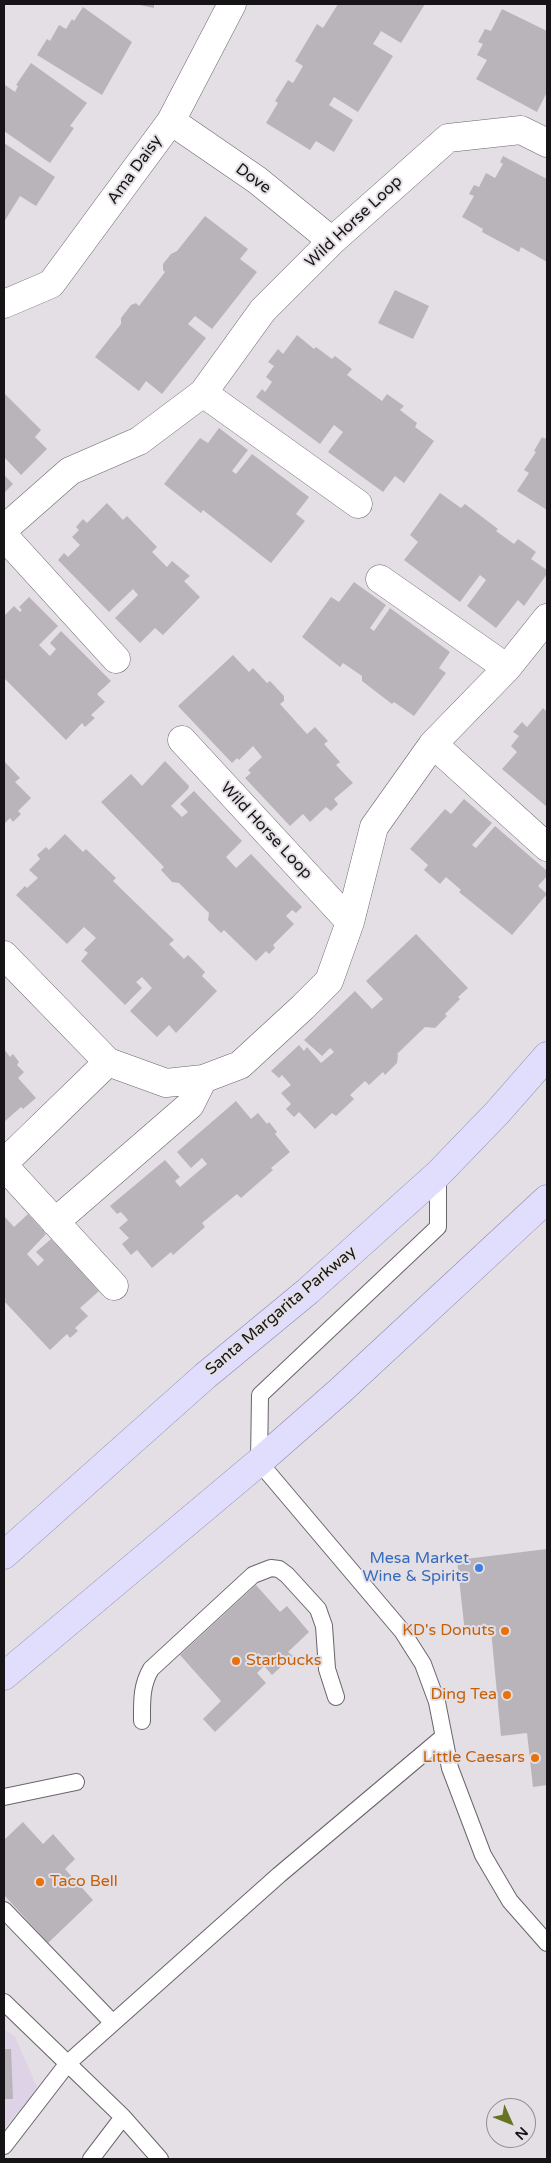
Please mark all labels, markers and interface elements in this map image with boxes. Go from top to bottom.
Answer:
street label: Ama Daisy [104,132,166,208]
street label: Dove [232,160,274,198]
street label: Wild Horse Loop [302,172,406,272]
street label: Wild Horse Loop [216,779,316,883]
street label: Santa Margarita Parkway [202,1242,360,1380]
place label: Mesa Market Wine & Spirits [362,1549,469,1587]
marker: Mesa Market Wine & Spirits [473,1562,485,1574]
place label: KD's Donuts [402,1621,495,1641]
marker: KD's Donuts [499,1625,511,1637]
place label: Starbucks [246,1651,321,1671]
marker: Starbucks [230,1655,242,1667]
place label: Ding Tea [430,1685,497,1705]
marker: Ding Tea [501,1689,513,1701]
place label: Little Caesars [423,1748,525,1768]
marker: Little Caesars [529,1752,541,1764]
place label: Taco Bell [50,1872,118,1892]
marker: Taco Bell [34,1876,46,1888]
north arrow [486,2098,536,2148]
text: N [511,2123,531,2143]

